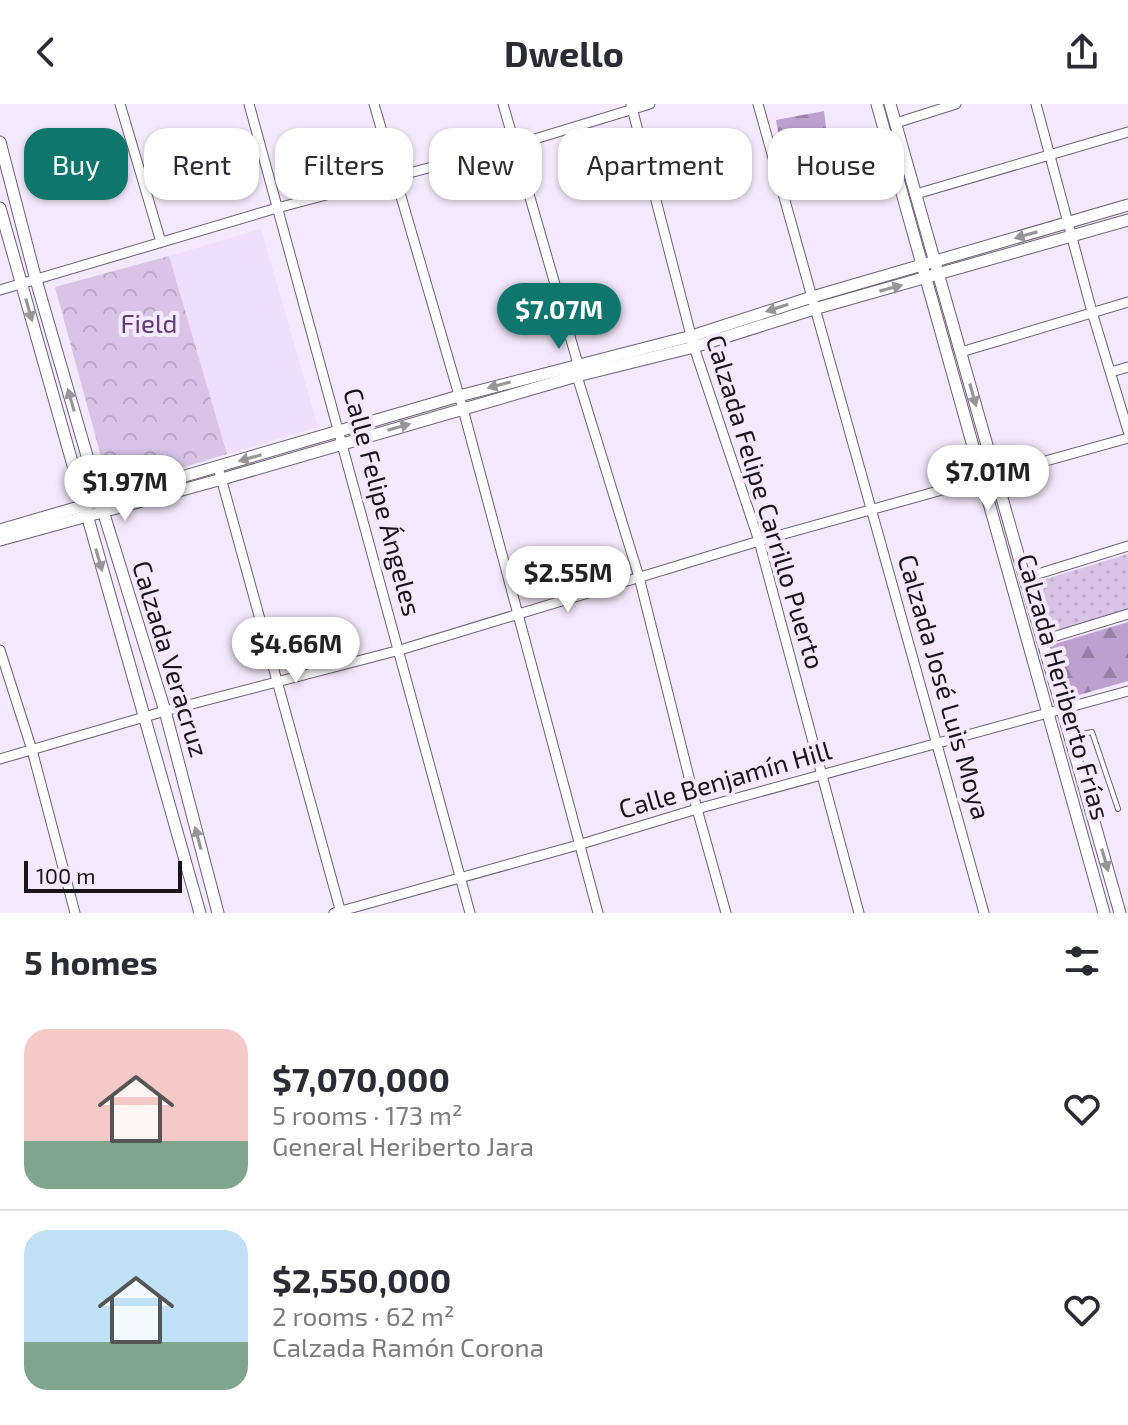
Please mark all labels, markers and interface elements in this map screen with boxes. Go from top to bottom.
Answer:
icon: back [24,30,68,74]
icon: share [1060,30,1104,74]
text: Dwello [504,31,624,74]
chip: Buy [24,128,128,200]
chip: Rent [144,128,259,200]
chip: Filters [275,128,413,200]
chip: New [429,128,542,200]
chip: Apartment [558,128,752,200]
chip: House [768,128,904,200]
one-way arrow [1014,229,1038,242]
one-way arrow [879,282,904,294]
pin: $7.07M [494,283,624,351]
text: $7.07M [515,293,603,324]
one-way arrow [23,298,36,322]
one-way arrow [764,302,788,315]
park label: Field [120,307,178,338]
street label: Calzada Felipe Carrillo Puerto [701,331,832,672]
one-way arrow [487,380,512,392]
one-way arrow [967,383,980,407]
street label: Calle Felipe Ángeles [338,384,429,619]
one-way arrow [64,387,76,412]
one-way arrow [386,421,411,433]
pin: $7.01M [923,445,1053,513]
one-way arrow [237,452,261,465]
pin: $1.97M [60,455,190,523]
text: $7.01M [945,455,1031,486]
text: $1.97M [82,465,168,496]
pin: $2.55M [503,546,633,614]
one-way arrow [94,547,106,572]
street label: Calzada José Luis Moya [893,550,998,823]
street label: Calzada Heriberto Frías [1012,550,1117,823]
text: $2.55M [523,556,613,587]
street label: Calzada Veracruz [127,557,216,760]
pin: $4.66M [231,617,361,685]
text: $4.66M [250,627,342,658]
street label: Calle Benjamín Hill [615,733,835,824]
one-way arrow [192,825,204,850]
one-way arrow [1099,849,1112,873]
scale bar [24,857,182,893]
text: 100 m [36,862,95,888]
icon: filters [1060,939,1104,983]
text: 5 homes [24,941,158,982]
text: $7,070,000 [272,1058,450,1099]
icon: home [88,1061,184,1157]
icon: heart [1060,1087,1104,1131]
text: 5 rooms · 173 m² [272,1099,463,1130]
text: General Heriberto Jara [272,1130,534,1161]
text: $2,550,000 [272,1259,451,1300]
icon: home [88,1262,184,1358]
icon: heart [1060,1288,1104,1332]
text: 2 rooms · 62 m² [272,1300,455,1331]
text: Calzada Ramón Corona [272,1331,544,1362]

